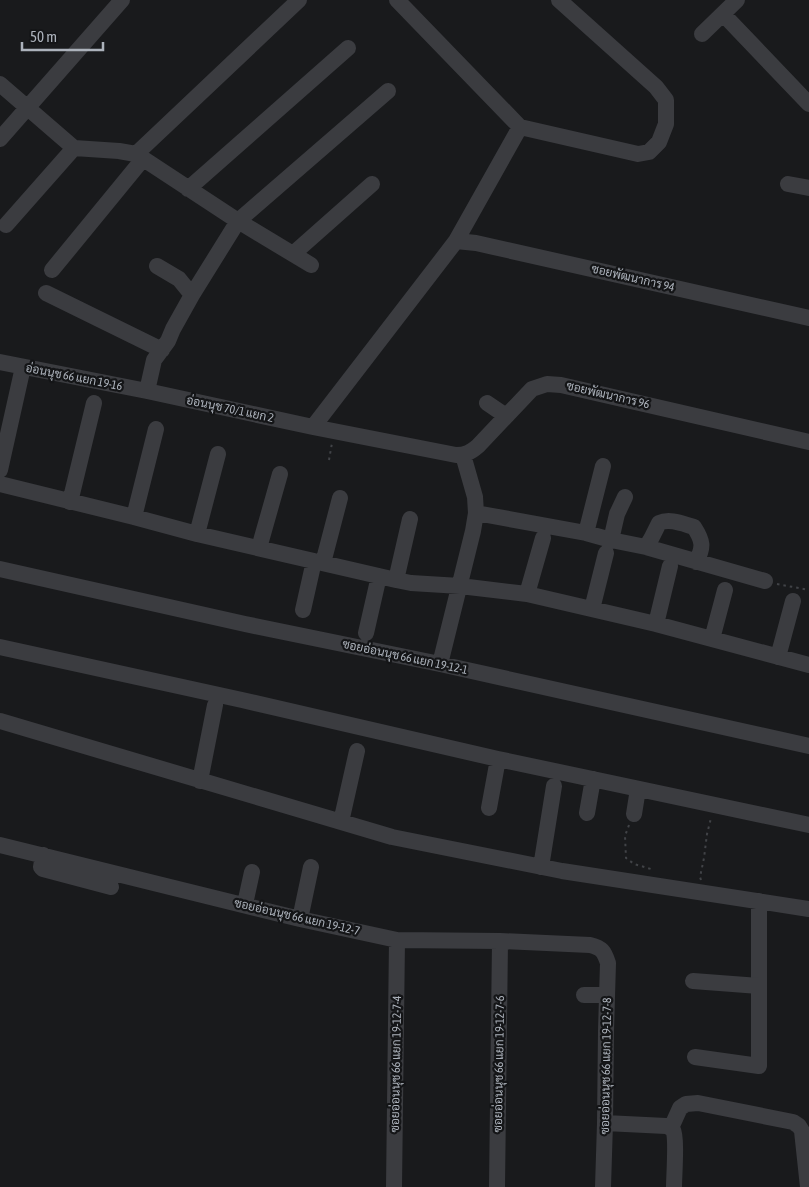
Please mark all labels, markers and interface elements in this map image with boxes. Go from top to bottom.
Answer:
scale bar [22,20,104,52]
text: 50 m [30,28,57,45]
street label: ซอยพัฒนาการ 94 [590,262,676,294]
street label: อ่อนนุช 66 แยก 19-16 [24,361,124,395]
street label: ซอยพัฒนาการ 96 [565,379,651,411]
street label: อ่อนนุช 70/1 แยก 2 [185,393,275,427]
street label: ซอยอ่อนนุช 66 แยก 19-12-1 [341,637,469,679]
street label: ซอยอ่อนนุช 66 แยก 19-12-7 [232,896,362,940]
street label: ซอยอ่อนนุช 66 แยก 19-12-7-4 [388,995,406,1133]
street label: ซอยอ่อนนุช 66 แยก 19-12-7-6 [491,995,509,1133]
street label: ซอยอ่อนนุช 66 แยก 19-12-7-8 [598,997,616,1135]

